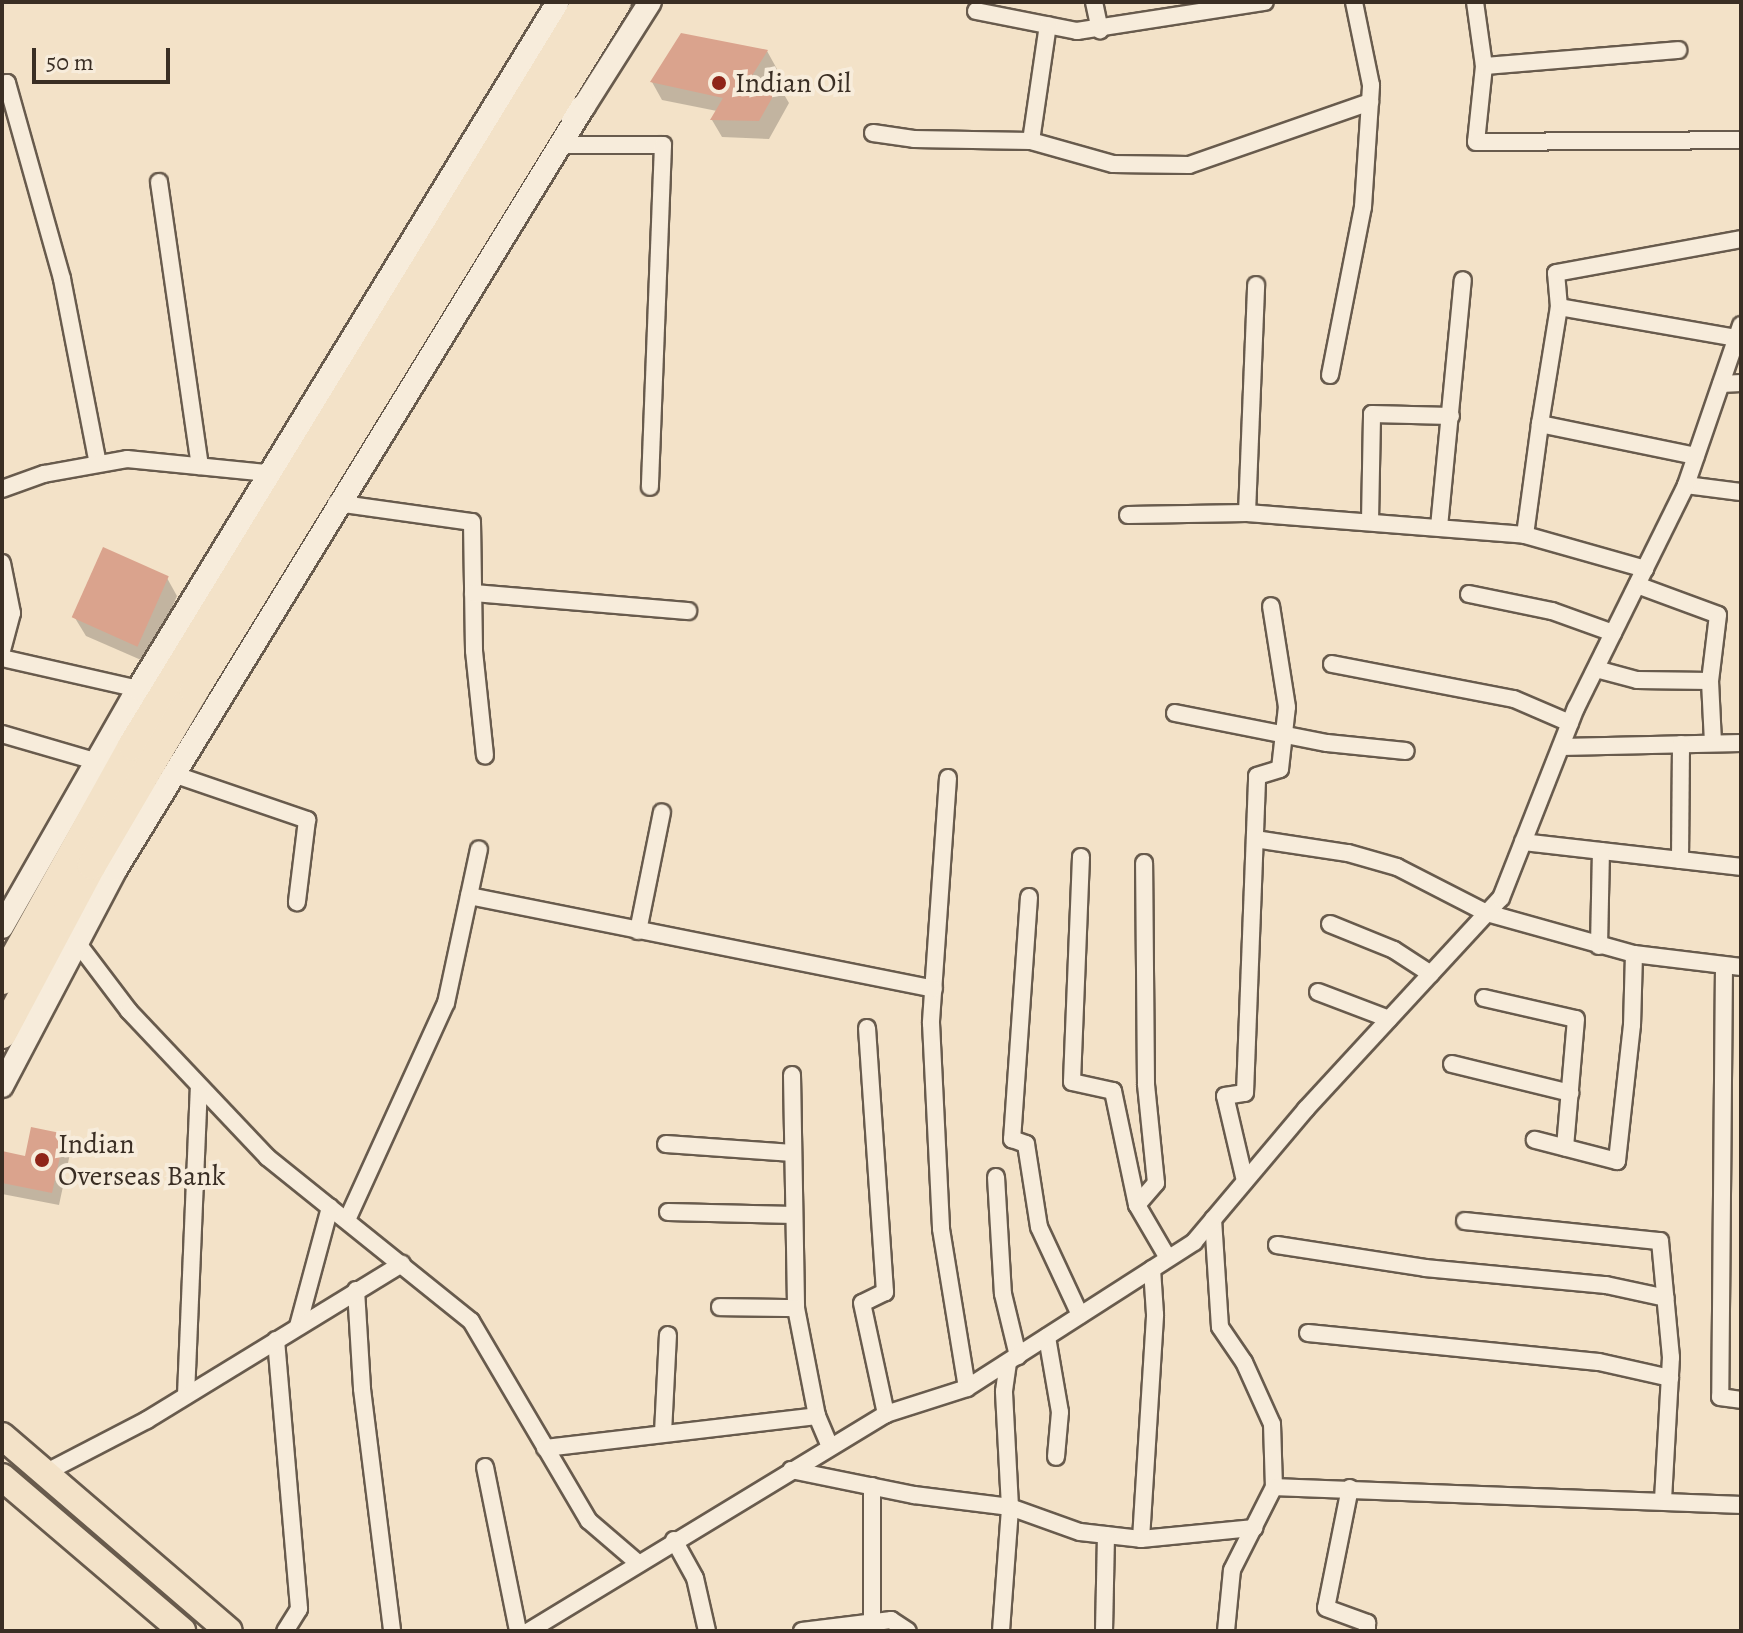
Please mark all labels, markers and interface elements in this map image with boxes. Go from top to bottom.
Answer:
scale bar [36,32,174,82]
text: 50 m [46,46,94,78]
place label: Indian Oil [735,66,851,100]
marker: Indian Oil [710,74,728,92]
place label: Indian Overseas Bank [58,1127,226,1193]
marker: Indian Overseas Bank [33,1151,51,1169]

